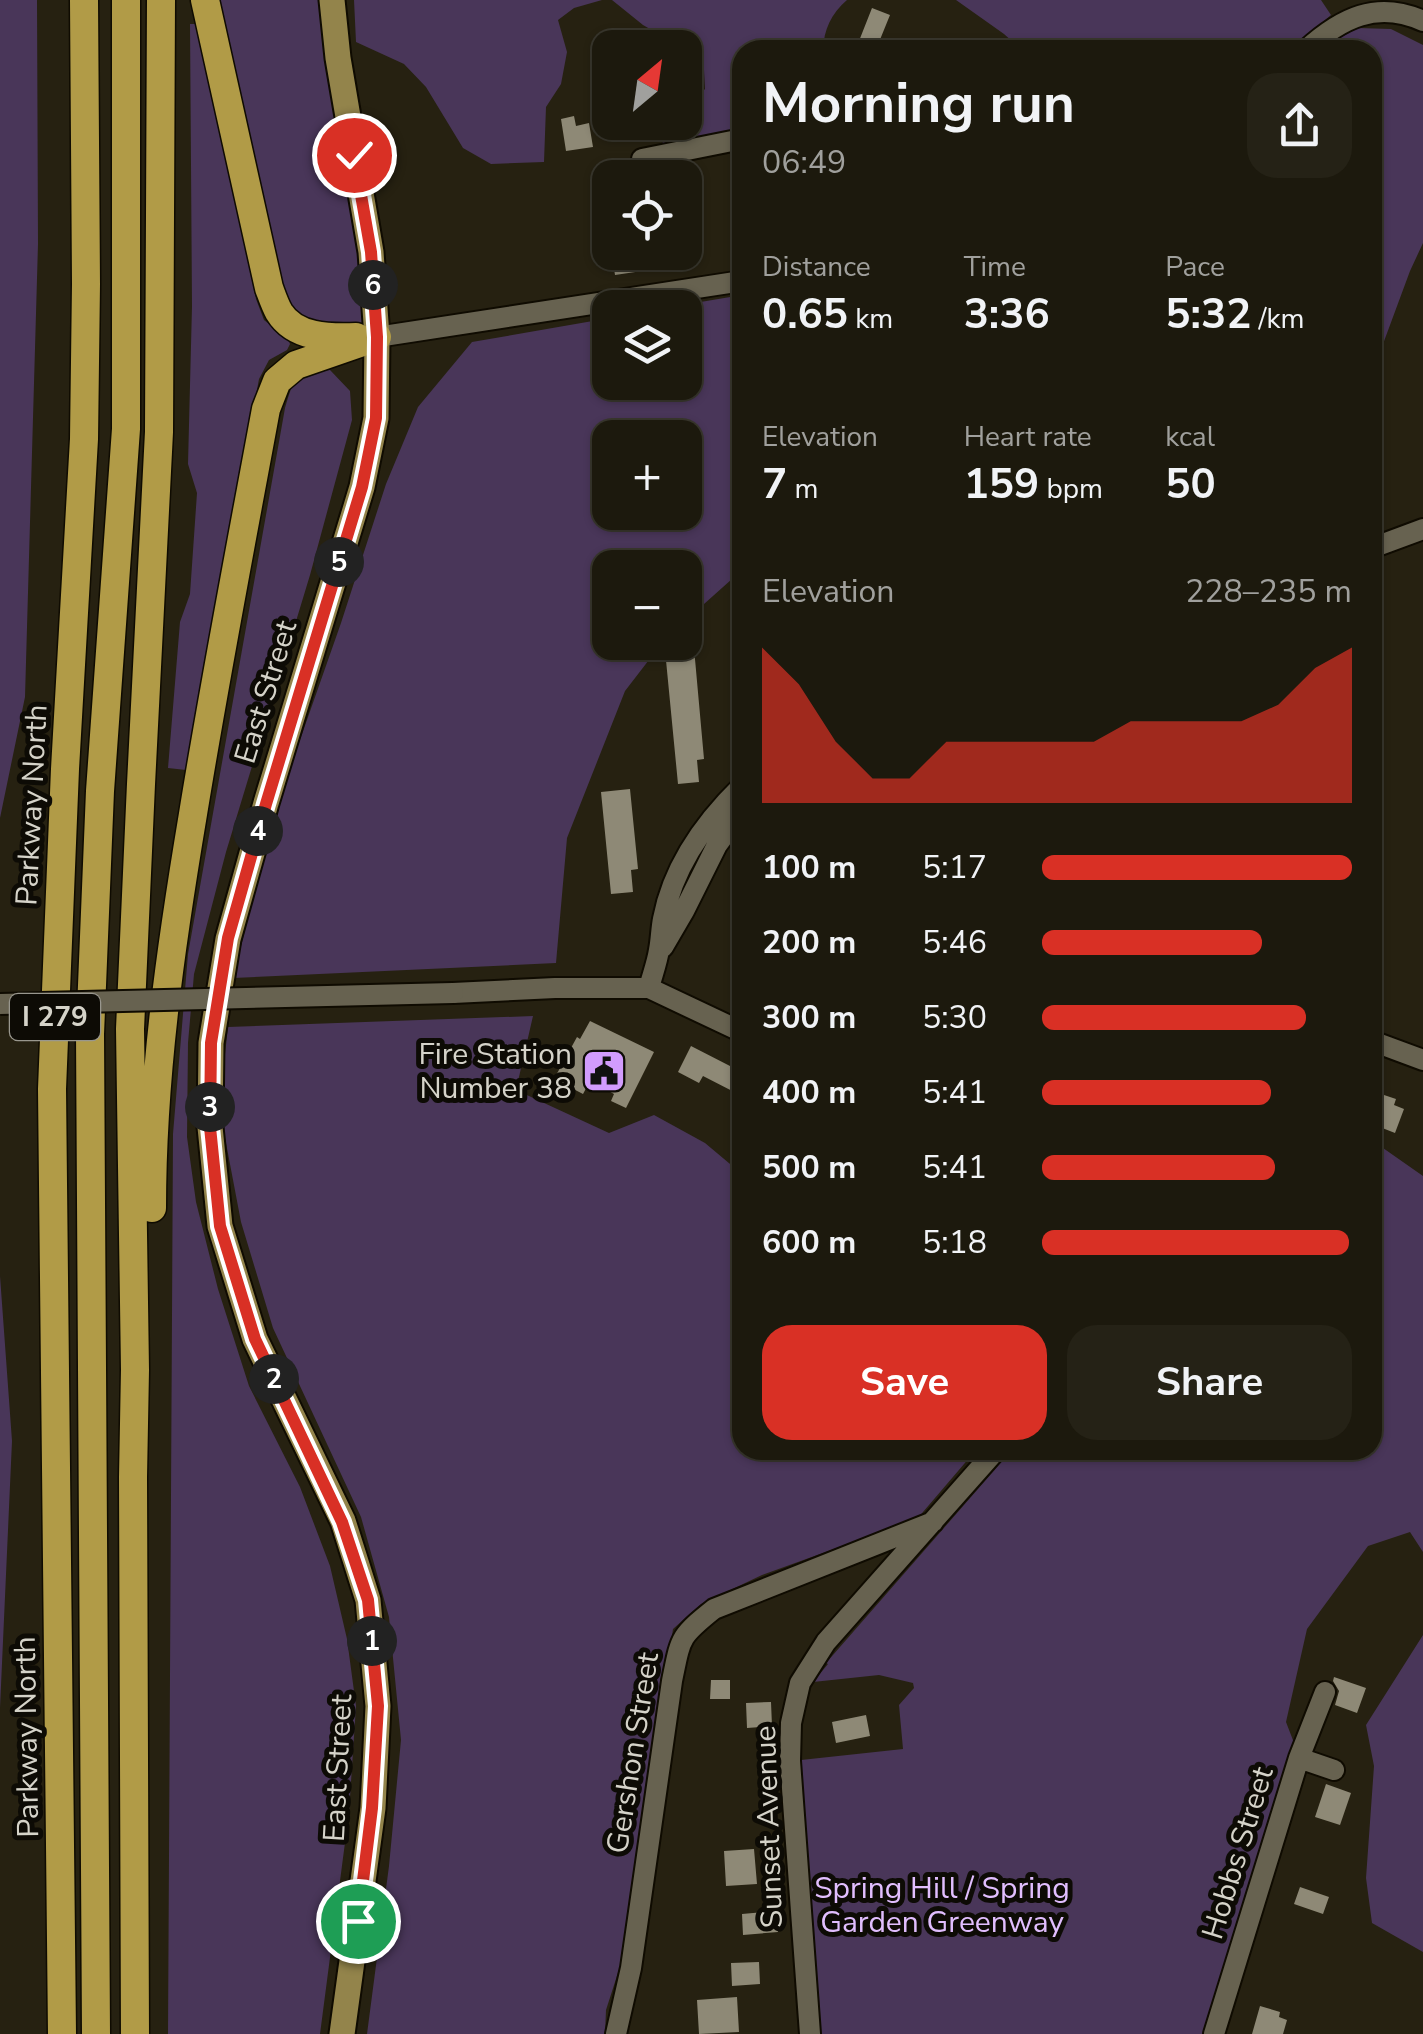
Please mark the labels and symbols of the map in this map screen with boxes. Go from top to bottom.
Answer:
north arrow [592,30,702,140]
pin [312,113,397,198]
pin: 6 [348,260,398,310]
pin: 5 [314,537,364,587]
street label: East Street [225,615,307,769]
street label: Parkway North [6,703,58,907]
pin: 4 [233,806,283,856]
road number: I 279 [10,994,100,1040]
place label: Fire Station Number 38 [418,1034,572,1109]
public building icon: Fire Station Number 38 [581,1048,627,1094]
pin: 3 [185,1082,235,1132]
pin: 2 [249,1354,299,1404]
pin: 1 [347,1616,397,1666]
street label: Parkway North [5,1636,49,1838]
street label: Gershon Street [597,1649,669,1857]
street label: East Street [314,1693,362,1843]
street label: Sunset Avenue [745,1725,793,1929]
street label: Hobbs Street [1192,1761,1284,1944]
park label: Spring Hill / Spring Garden Greenway [814,1868,1070,1943]
pin [316,1879,401,1964]

